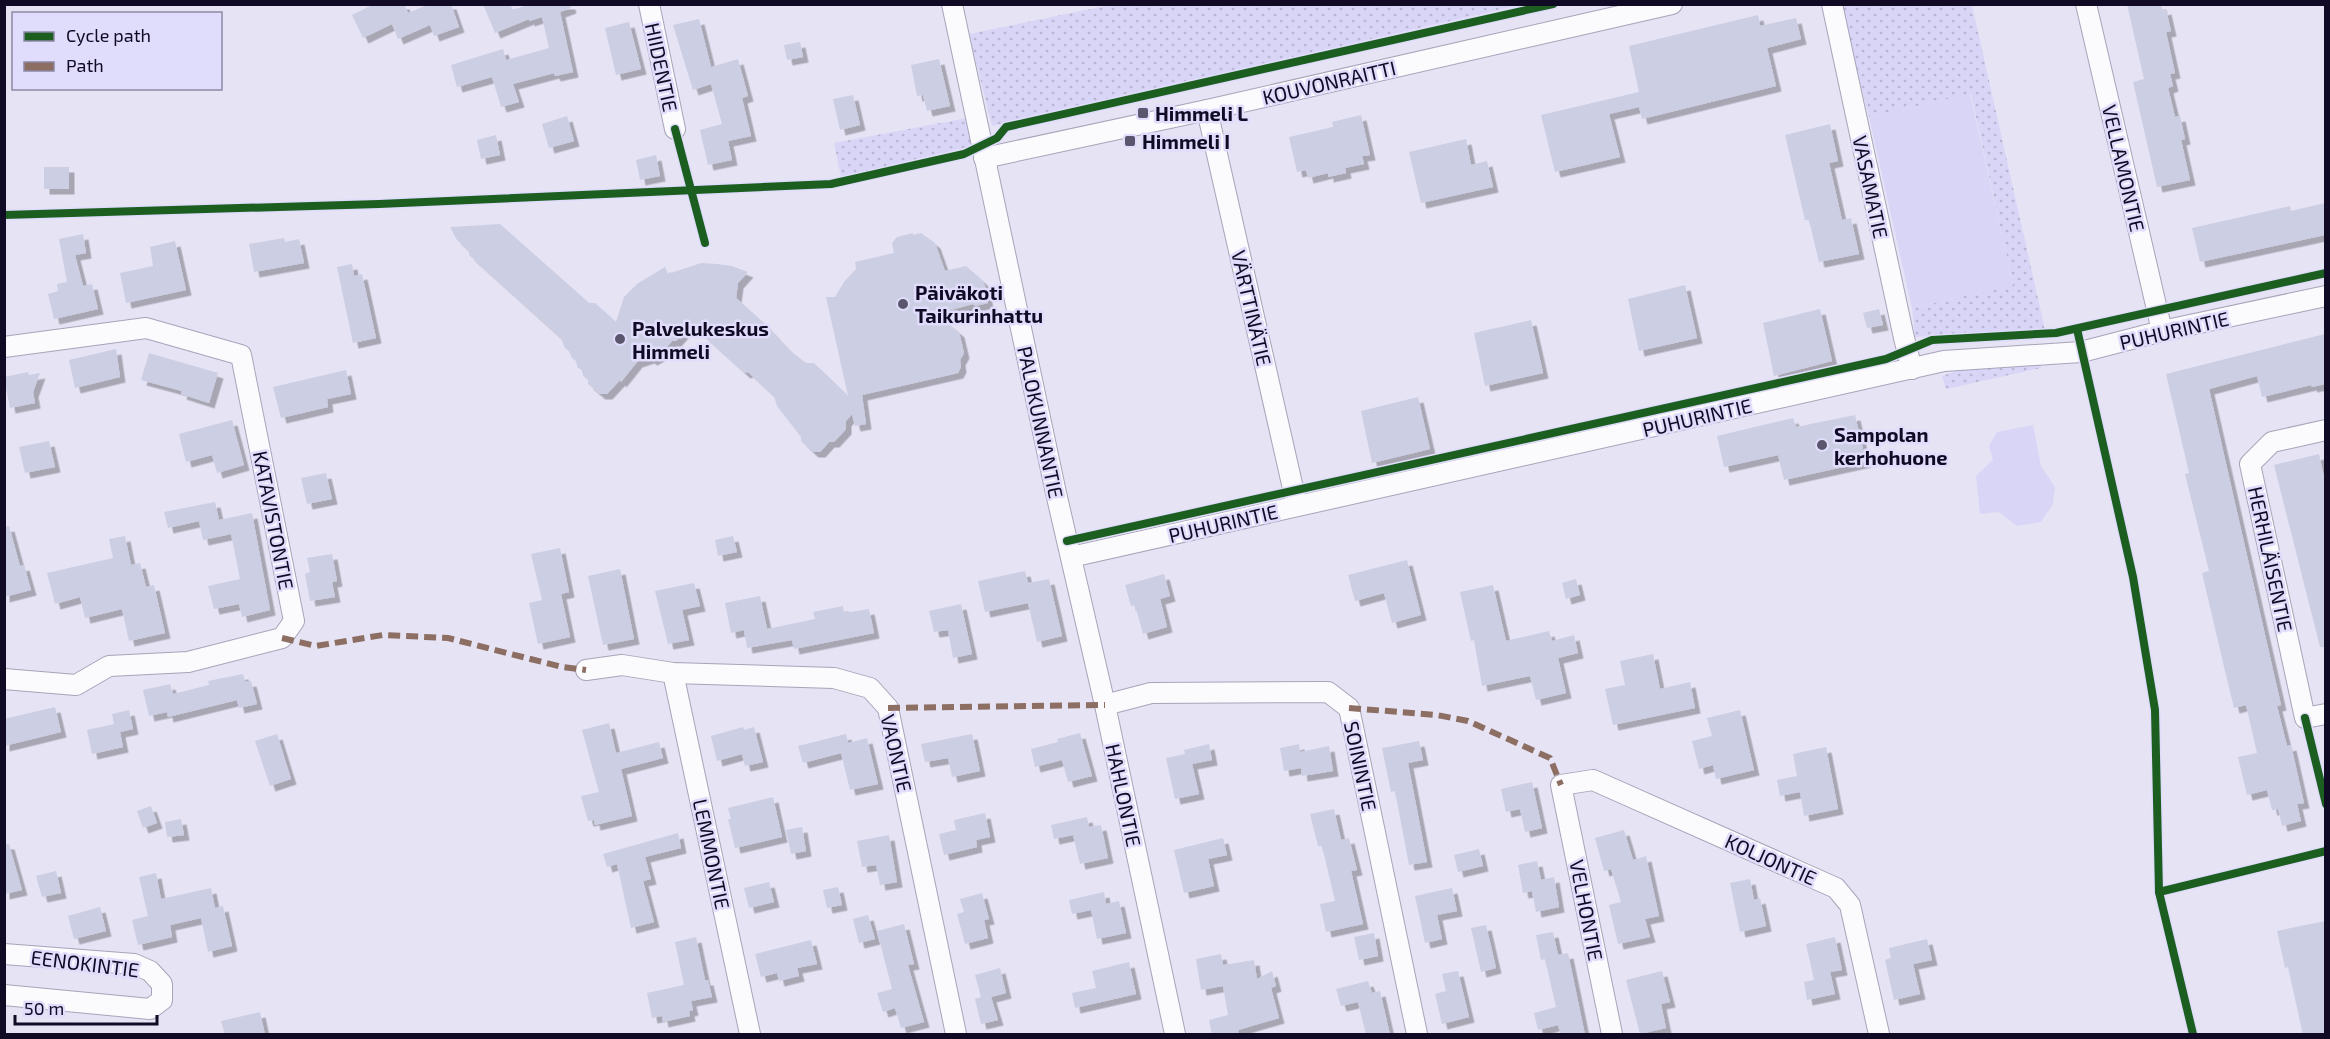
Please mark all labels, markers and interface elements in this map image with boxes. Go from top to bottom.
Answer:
legend [12,12,222,90]
street label: HIIDENTIE [641,20,683,114]
text: Cycle path [66,24,151,46]
text: Path [66,54,104,76]
street label: KOUVONRAITTI [1260,55,1398,109]
place label: Himmeli L [1155,101,1248,125]
street label: VELLAMONTIE [2098,102,2150,234]
marker: Himmeli L [1136,106,1150,120]
place label: Himmeli I [1142,129,1230,153]
street label: VASAMATIE [1848,133,1894,241]
marker: Himmeli I [1123,134,1137,148]
street label: VÄRTTINÄTIE [1227,248,1277,368]
place label: Päiväkoti Taikurinhattu [915,280,1043,327]
marker: Päiväkoti Taikurinhattu [896,297,910,311]
street label: PUHURINTIE [2117,306,2231,354]
place label: Palvelukeskus Himmeli [632,316,769,363]
marker: Palvelukeskus Himmeli [613,332,627,346]
street label: PALOKUNNANTIE [1013,344,1069,500]
street label: PUHURINTIE [1640,393,1754,441]
place label: Sampolan kerhohuone [1834,422,1947,469]
marker: Sampolan kerhohuone [1815,438,1829,452]
street label: KATAVISTONTIE [249,449,299,591]
street label: HERHILÄISENTIE [2244,484,2298,634]
street label: PUHURINTIE [1166,499,1280,547]
street label: VAONTIE [876,712,918,794]
street label: SOININTIE [1340,719,1382,813]
street label: HAHLONTIE [1101,741,1147,849]
street label: LEMMONTIE [689,797,735,911]
street label: KOLJONTIE [1722,828,1820,890]
street label: VELHONTIE [1565,857,1609,963]
street label: EENOKINTIE [29,944,141,982]
scale bar [15,988,158,1026]
text: 50 m [24,997,64,1019]

